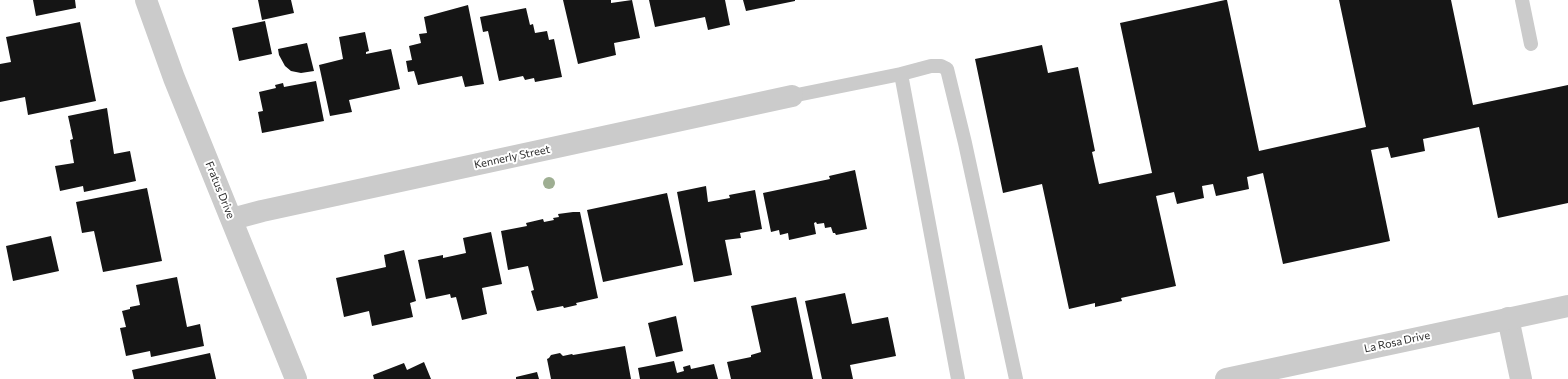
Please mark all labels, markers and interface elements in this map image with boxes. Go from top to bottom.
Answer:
street label: Kennerly Street [473,143,551,171]
street label: Fratus Drive [203,159,237,221]
street label: La Rosa Drive [1363,329,1431,355]

